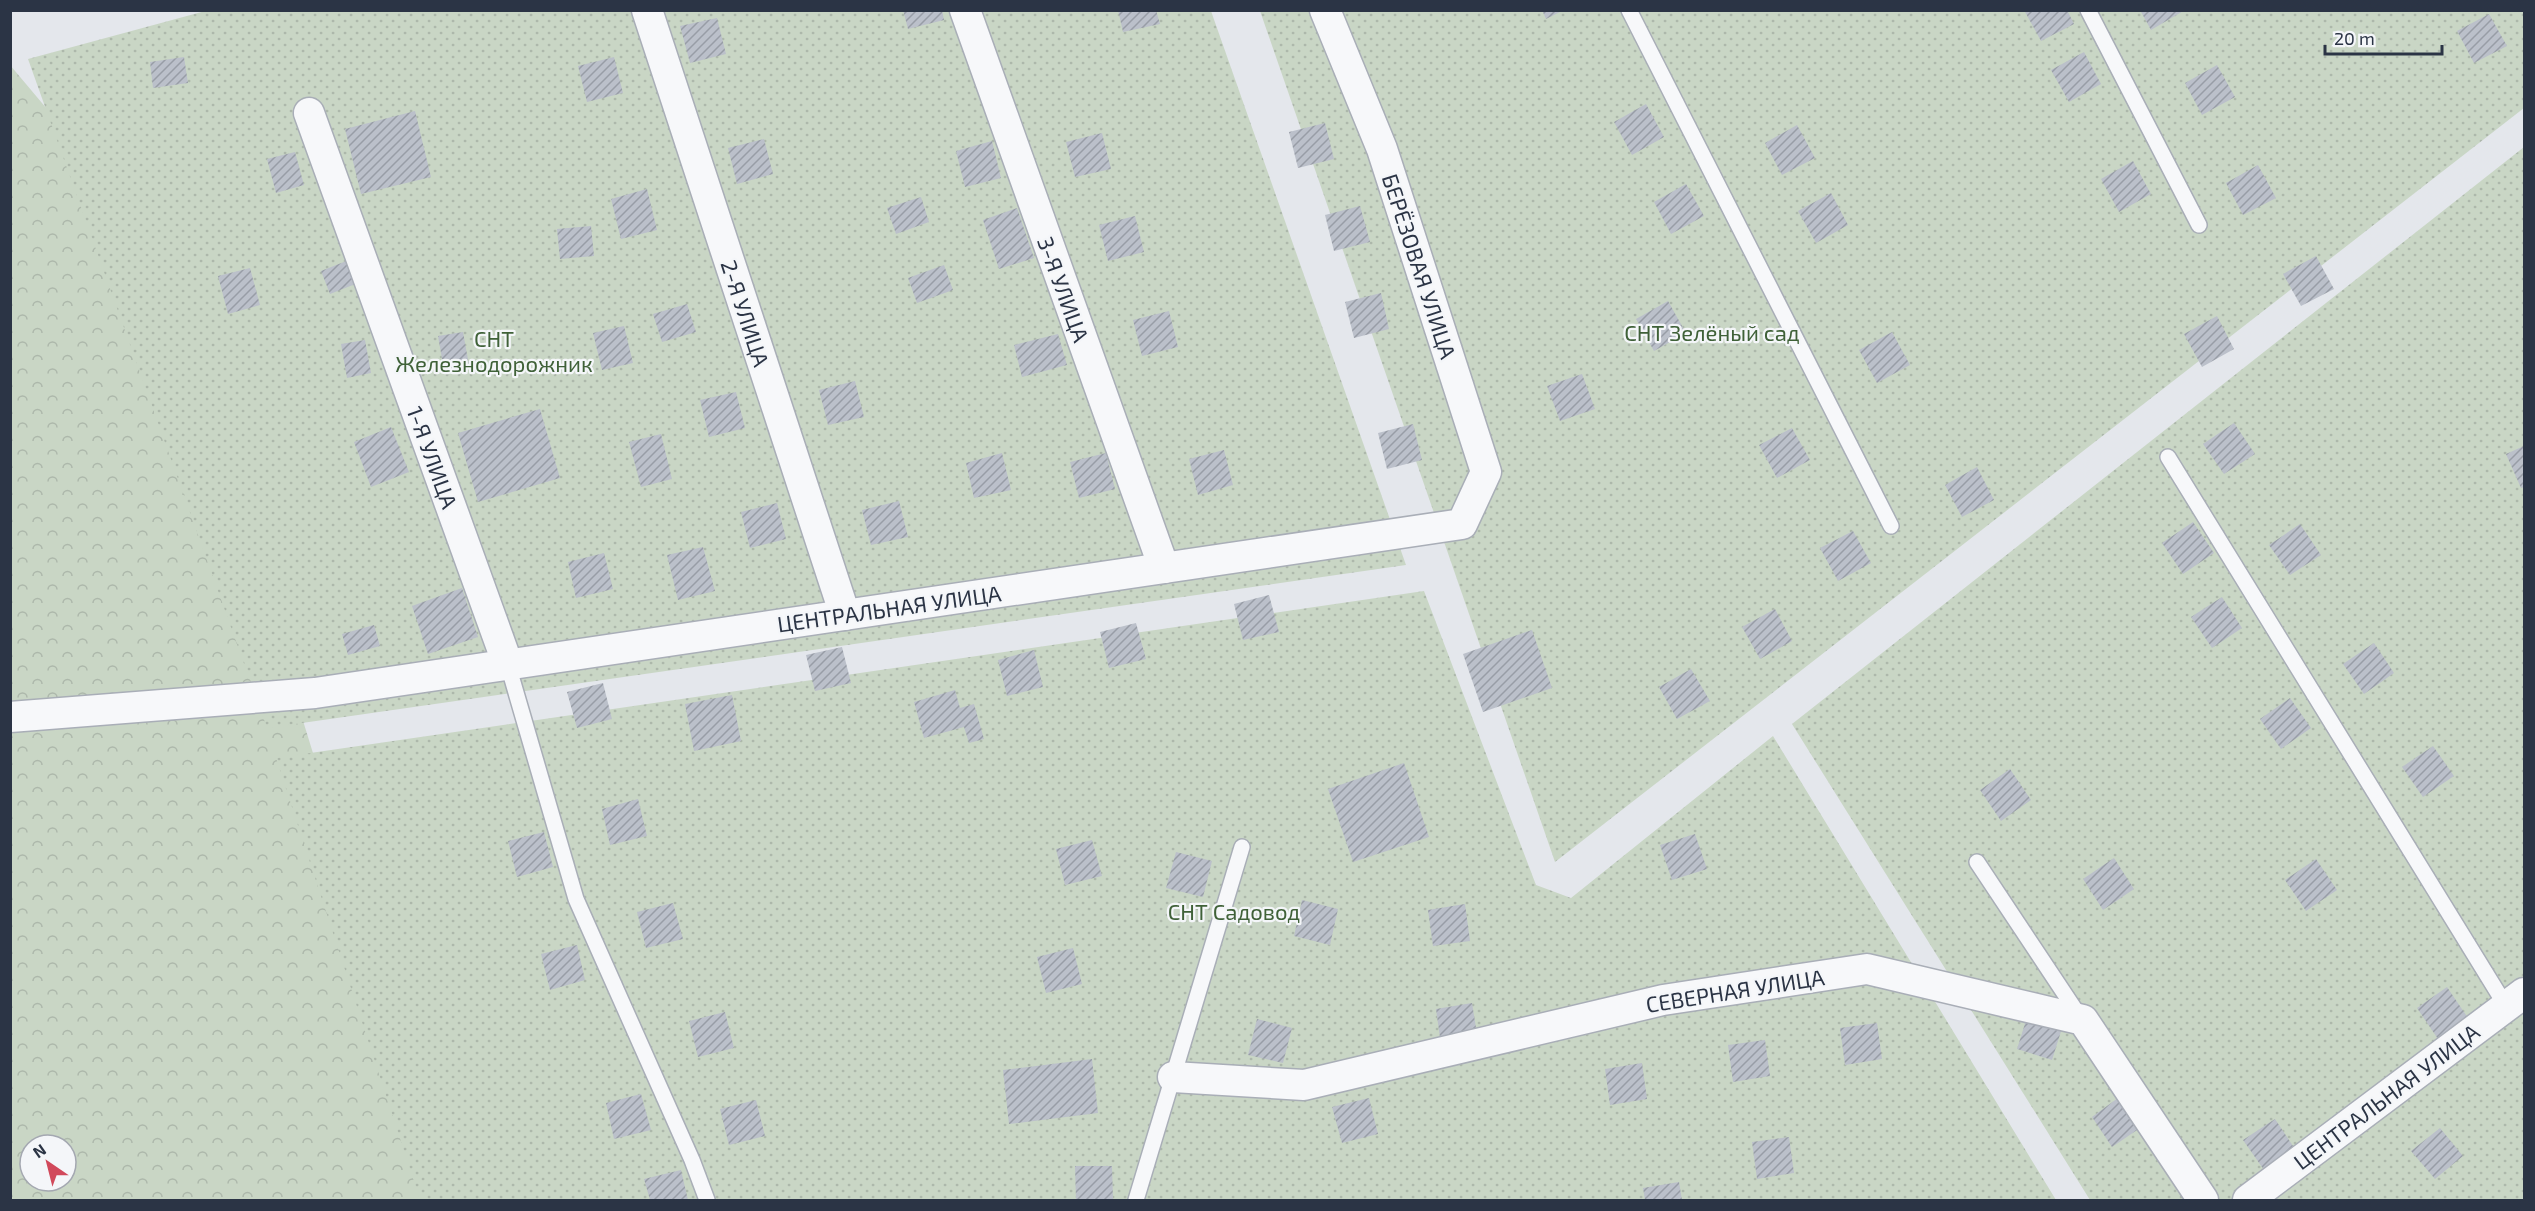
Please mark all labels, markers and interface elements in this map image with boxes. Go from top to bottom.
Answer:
scale bar [2325,18,2442,56]
text: 20 m [2334,27,2375,49]
street label: БЕРЁЗОВАЯ УЛИЦА [1378,170,1462,362]
street label: 3-Я УЛИЦА [1033,233,1095,346]
street label: 2-Я УЛИЦА [717,256,776,370]
park label: СНТ Зелёный сад [1624,319,1800,345]
park label: СНТ Железнодорожник [395,325,593,376]
street label: 1-Я УЛИЦА [403,402,464,512]
street label: ЦЕНТРАЛЬНАЯ УЛИЦА [775,579,1003,637]
park label: СНТ Садовод [1168,898,1300,924]
street label: СЕВЕРНАЯ УЛИЦА [1644,963,1826,1017]
street label: ЦЕНТРАЛЬНАЯ УЛИЦА [2288,1018,2484,1174]
north arrow [18,1133,78,1193]
text: N [29,1139,49,1161]

